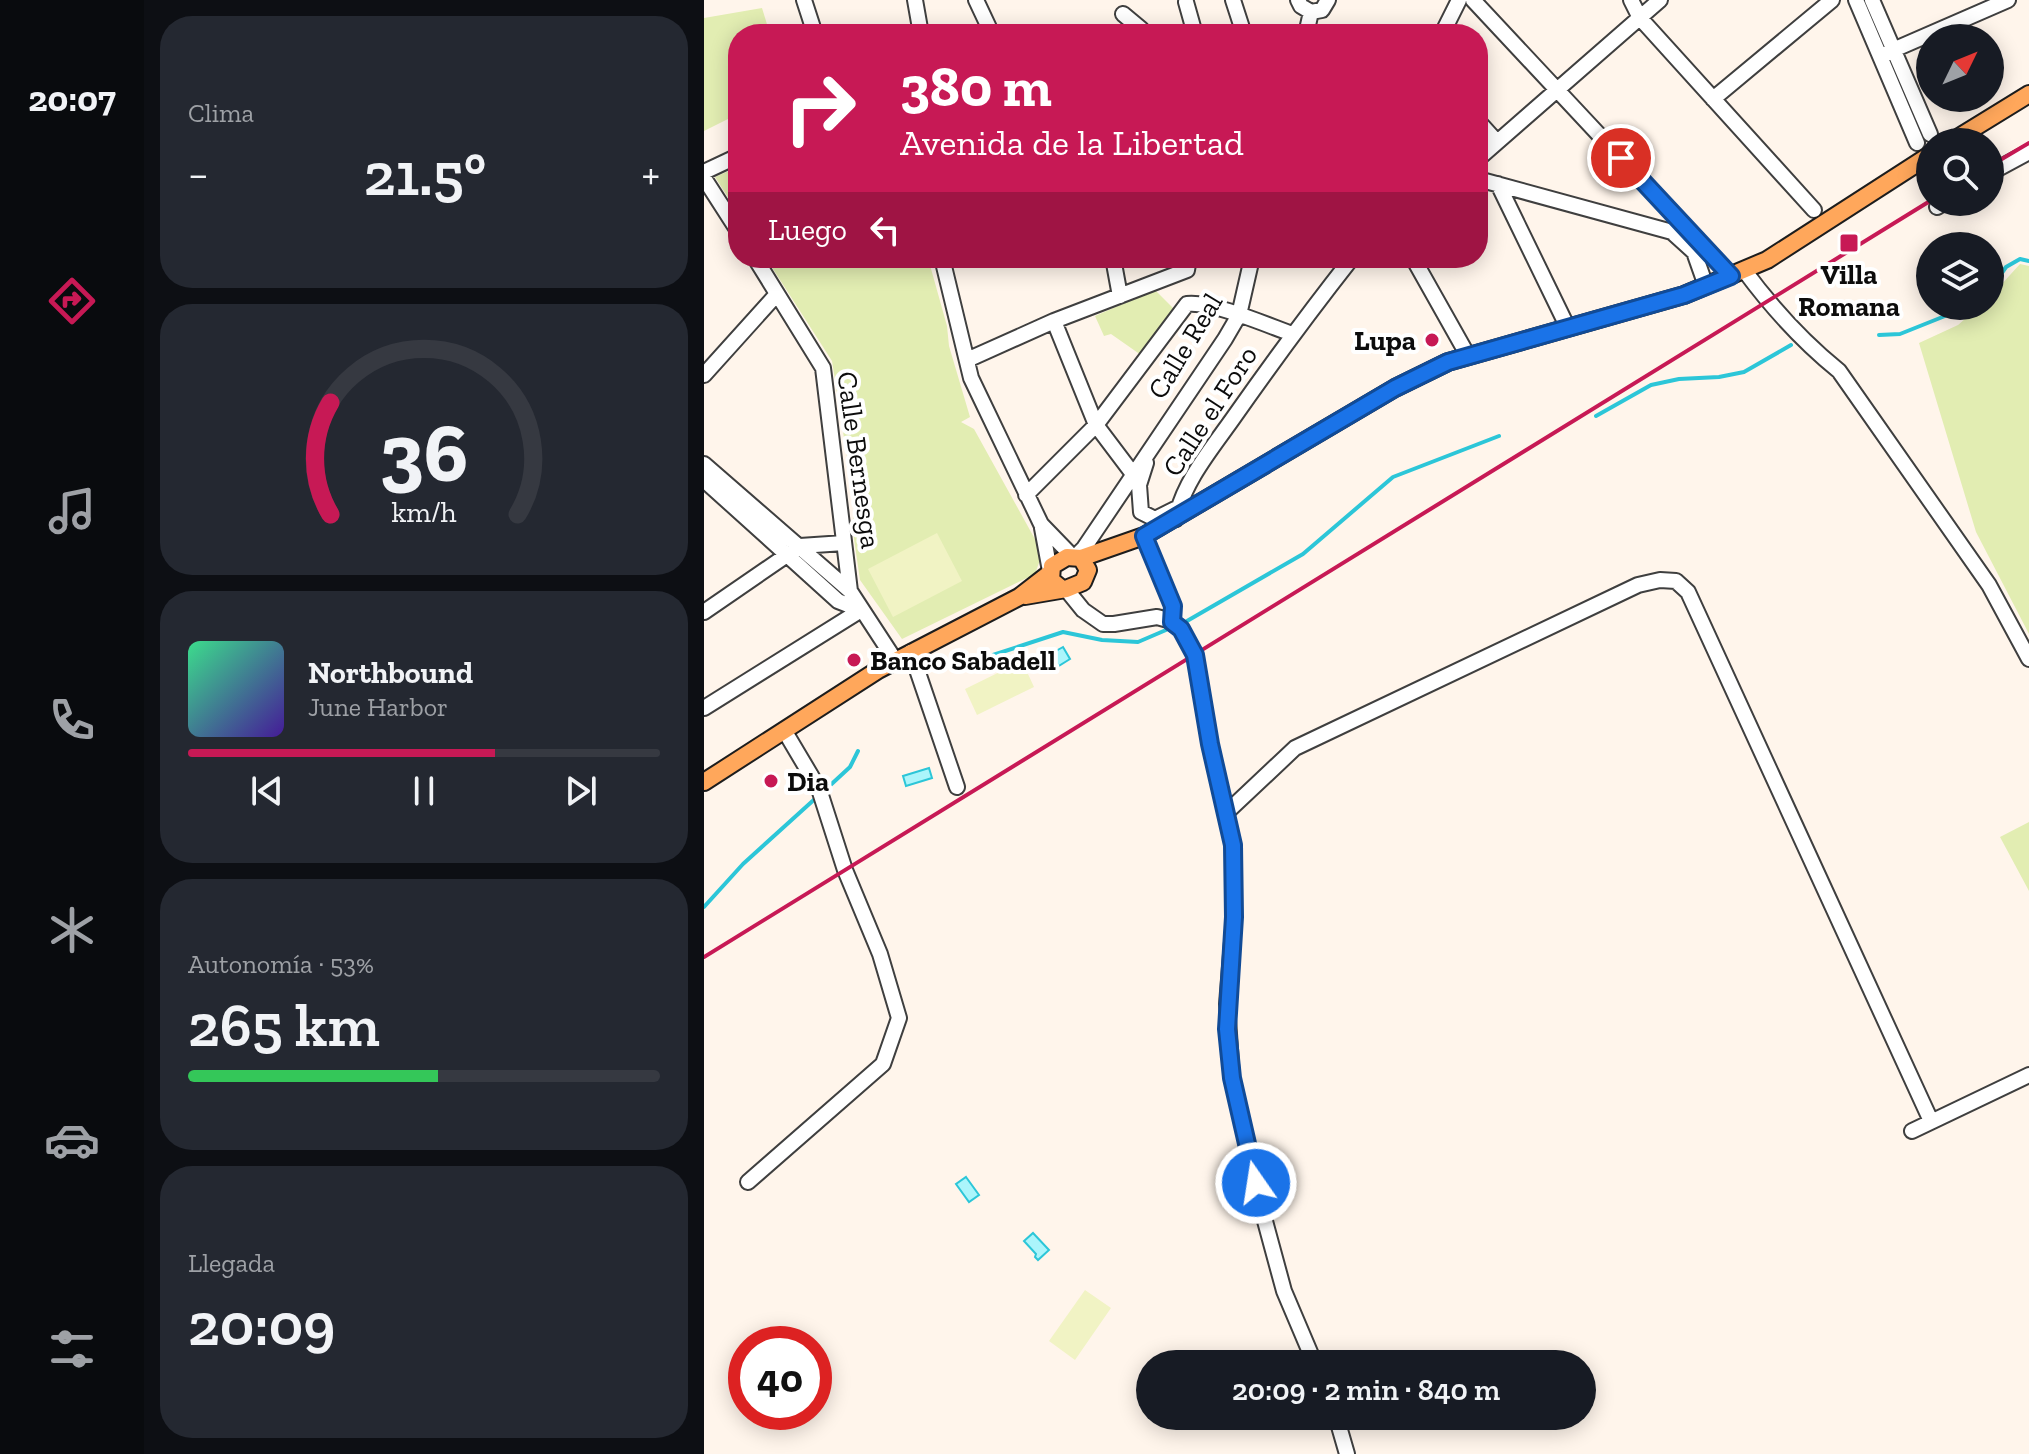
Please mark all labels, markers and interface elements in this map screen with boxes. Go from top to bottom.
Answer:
north arrow [1916,24,2004,112]
map controls [1916,24,2004,320]
text: 380 m [900,53,1052,120]
icon: right [768,56,872,160]
text: 20:07 [28,77,116,120]
text: Clima [188,97,254,129]
text: Avenida de la Libertad [900,121,1244,164]
pin [1587,124,1655,192]
button: search [1916,128,2004,216]
icon: arrive [1599,136,1643,180]
text: 21.5° [364,138,486,210]
text: − [188,147,209,200]
text: + [641,147,660,200]
icon: left [863,208,907,252]
text: Luego [768,212,847,248]
marker: Villa Romana [1838,232,1860,254]
button: layers [1916,232,2004,320]
place label: Villa Romana [1798,258,1900,323]
icon: directions [44,273,100,329]
street label: Calle Real [1141,287,1229,405]
place label: Lupa [1354,324,1416,357]
marker: Lupa [1423,331,1441,349]
street label: Calle el Foro [1156,340,1264,482]
street label: Calle Bernesga [830,369,888,551]
text: 36 [380,402,468,502]
icon: music [44,483,100,539]
text: km/h [391,496,457,530]
place label: Banco Sabadell [870,644,1056,677]
marker: Banco Sabadell [845,651,863,669]
text: Northbound [308,655,473,691]
text: June Harbor [308,691,448,723]
icon: phone [44,692,100,748]
place label: Dia [787,765,829,798]
icon: previous [245,769,289,813]
icon: pause [402,769,446,813]
icon: next [559,769,603,813]
marker: Dia [762,772,780,790]
icon: climate [44,902,100,958]
text: Autonomía · 53% [188,948,374,980]
text: 265 km [188,989,380,1061]
icon: car [44,1112,100,1168]
position arrow [1214,1141,1298,1225]
text: Llegada [188,1247,275,1279]
text: 20:09 [188,1288,335,1360]
icon: filters [44,1321,100,1377]
speed limit sign: 40 [728,1326,832,1430]
text: 20:09 · 2 min · 840 m [1232,1372,1500,1408]

